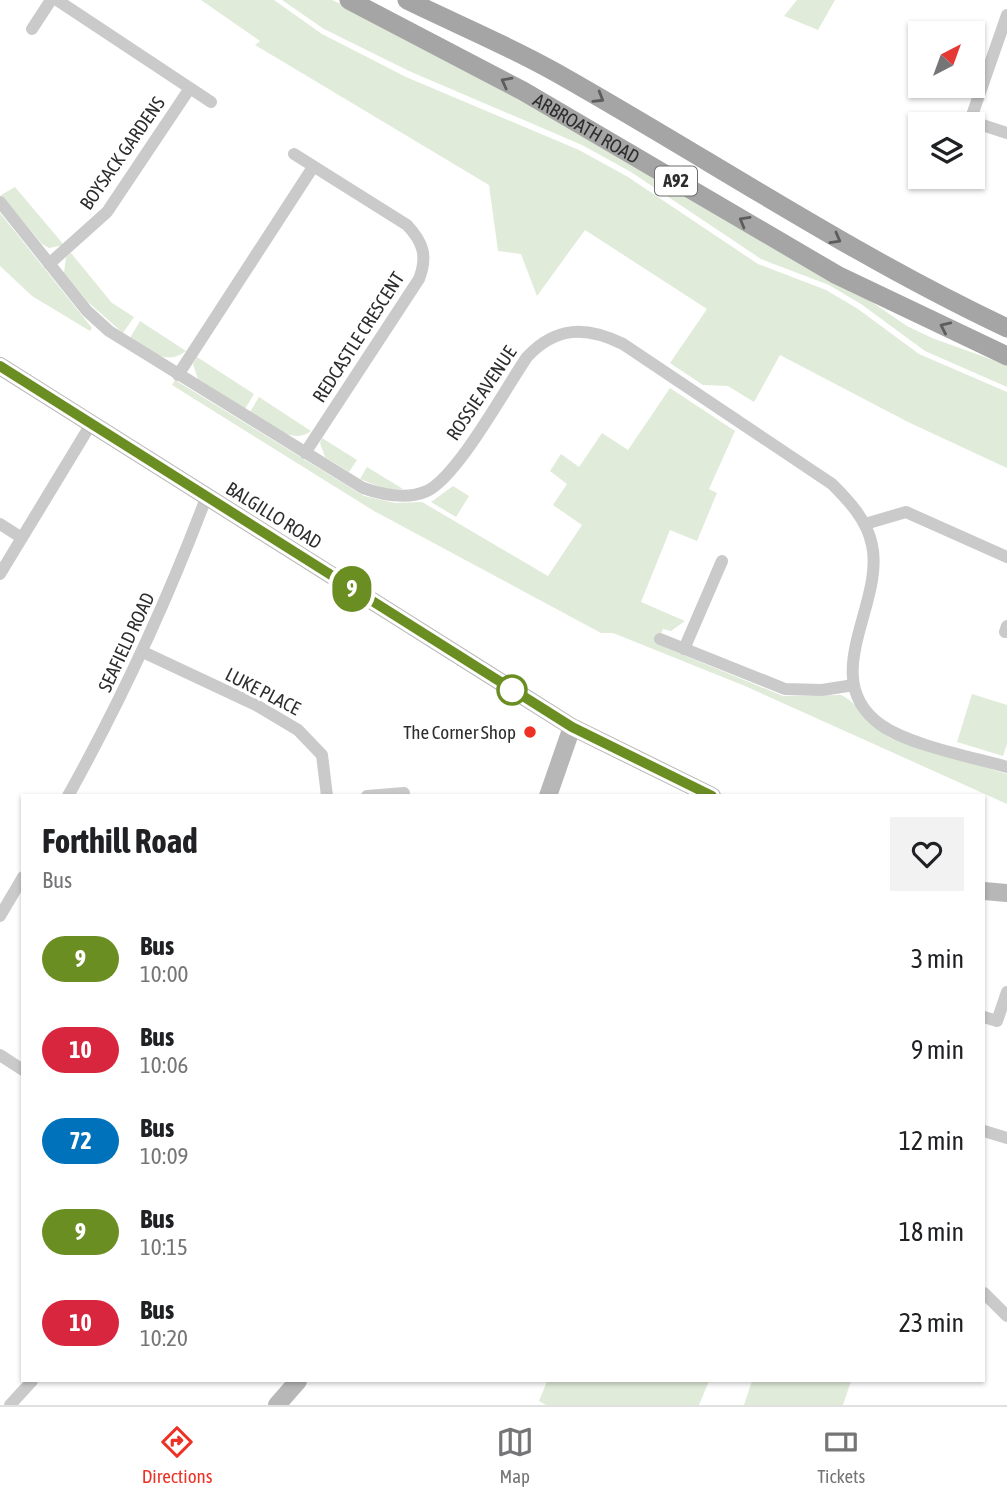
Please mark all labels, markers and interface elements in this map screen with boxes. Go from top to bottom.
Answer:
north arrow [908,21,985,98]
map controls [908,21,985,189]
one-way arrow [500,77,513,90]
street label: ARBROATH ROAD [530,89,644,168]
one-way arrow [591,90,604,103]
street label: BOYSACK GARDENS [75,92,169,214]
button: layers [908,112,985,189]
road number: A92 [655,166,697,196]
one-way arrow [739,216,752,229]
one-way arrow [829,231,841,245]
street label: REDCASTLE CRESCENT [308,267,409,406]
one-way arrow [940,321,952,335]
street label: ROSSIE AVENUE [441,342,521,444]
street label: BALGILLO ROAD [222,477,326,553]
line badge: 9 [329,566,375,612]
text: 9 [346,575,358,602]
street label: SEAFIELD ROAD [93,589,159,695]
street label: LUKE PLACE [222,663,304,719]
unlabelled marker [497,675,527,705]
place label: The Corner Shop [403,721,516,743]
marker: The Corner Shop [522,724,538,740]
button: heart [890,817,964,891]
text: Forthill Road [42,822,198,860]
text: Bus [42,867,72,893]
text: Bus [140,931,174,961]
text: 3 min [911,944,964,974]
text: 9 [75,945,86,972]
text: 10:00 [140,961,188,987]
text: Bus [140,1022,174,1052]
text: 9 min [911,1035,964,1065]
text: 10 [69,1036,92,1063]
text: 10:06 [140,1052,188,1078]
text: Bus [140,1113,174,1143]
text: 12 min [899,1126,964,1156]
text: 72 [69,1127,92,1154]
text: 10:09 [140,1143,188,1169]
text: Bus [140,1204,174,1234]
text: 18 min [899,1217,964,1247]
text: 9 [75,1218,86,1245]
text: 10:15 [140,1234,188,1260]
text: Bus [140,1295,174,1325]
text: 23 min [899,1308,964,1338]
text: 10 [69,1309,92,1336]
text: 10:20 [140,1325,188,1351]
tab: Directions [142,1423,213,1487]
tab: Map [496,1423,534,1487]
tab: Tickets [817,1423,865,1487]

